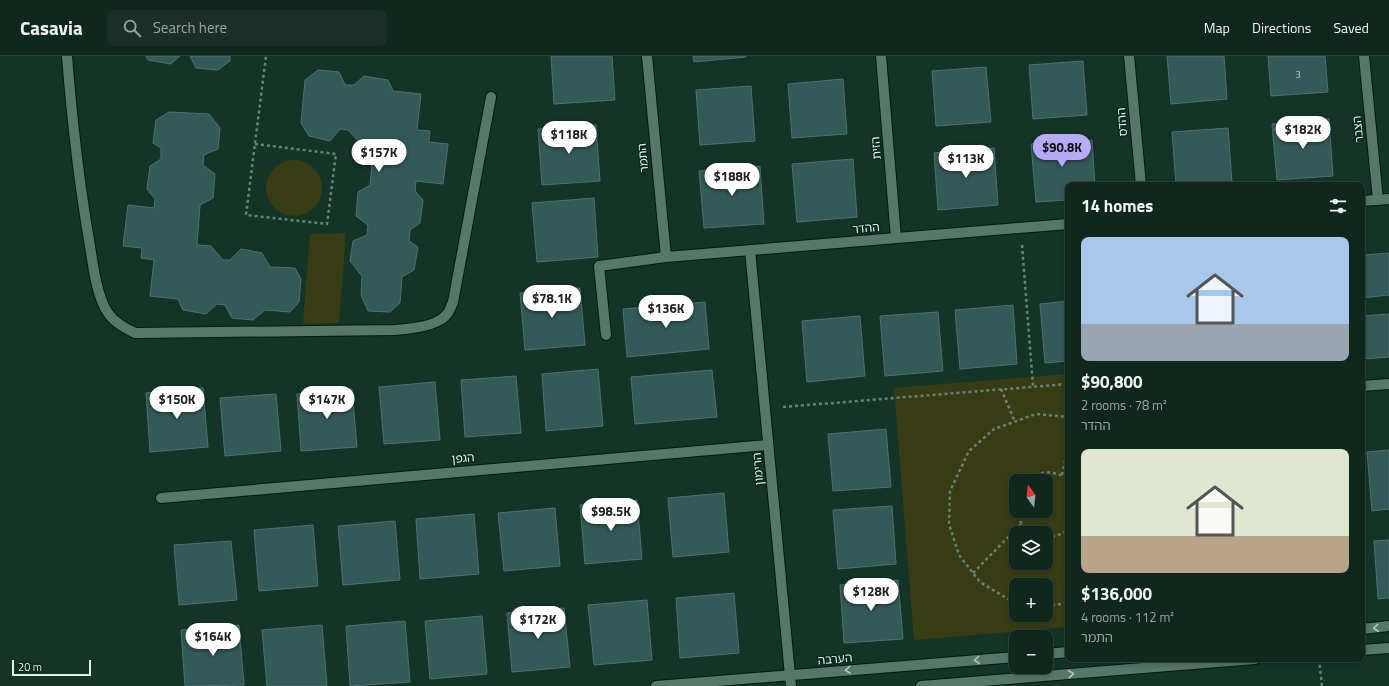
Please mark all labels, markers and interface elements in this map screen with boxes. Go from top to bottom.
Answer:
search box [107,10,387,46]
text: Casavia [20,13,83,42]
text: Search here [153,16,227,39]
icon: search [121,17,143,39]
text: Map [1204,17,1230,38]
text: Directions [1252,17,1311,38]
text: Saved [1333,17,1369,38]
house number: 3 [1295,67,1301,82]
street label: ההדס [1111,107,1132,137]
street label: הצבר [1347,115,1368,143]
pin: $182K [1275,116,1331,150]
text: $182K [1285,119,1321,139]
pin: $118K [541,121,597,155]
text: $118K [551,124,587,144]
pin: $90.8K [1029,134,1095,168]
street label: הזית [865,136,886,160]
text: $90.8K [1042,137,1082,157]
pin: $157K [351,139,407,173]
text: $157K [361,142,397,162]
street label: התמר [632,142,653,174]
pin: $113K [938,145,994,179]
text: $113K [948,148,984,168]
pin: $188K [704,163,760,197]
text: $188K [714,166,750,186]
text: 14 homes [1081,193,1153,219]
icon: filters [1327,195,1349,217]
street label: ההדר [851,217,880,238]
icon: home [1179,263,1251,335]
pin: $78.1K [519,285,585,319]
text: $78.1K [532,288,572,308]
pin: $136K [638,295,694,329]
text: $136K [648,298,684,318]
text: $90,800 [1081,369,1143,395]
pin: $150K [149,386,205,420]
pin: $147K [299,386,355,420]
text: $150K [159,389,195,409]
text: $147K [309,389,345,409]
text: 2 rooms · 78 m² [1081,395,1167,415]
text: ההדר [1081,415,1111,435]
street label: הגפן [451,447,475,468]
street label: הרימון [747,452,768,486]
north arrow [1009,474,1053,518]
map controls [1009,474,1053,674]
icon: home [1179,475,1251,547]
pin: $98.5K [578,498,644,532]
text: $98.5K [591,501,631,521]
button: layers [1009,526,1053,570]
pin: $128K [843,578,899,612]
button: + [1009,578,1053,622]
text: $128K [853,581,889,601]
text: $136,000 [1081,581,1152,607]
pin: $172K [510,606,566,640]
text: 4 rooms · 112 m² [1081,607,1174,627]
text: $172K [520,609,556,629]
pin: $164K [185,623,241,657]
one-way arrow [1372,623,1379,632]
text: $164K [195,626,231,646]
text: התמר [1081,627,1113,647]
button: − [1009,630,1053,674]
street label: הערבה [817,648,853,669]
one-way arrow [974,655,980,664]
scale bar [12,658,91,677]
text: 20 m [18,659,42,675]
one-way arrow [845,666,851,675]
one-way arrow [1068,669,1074,678]

